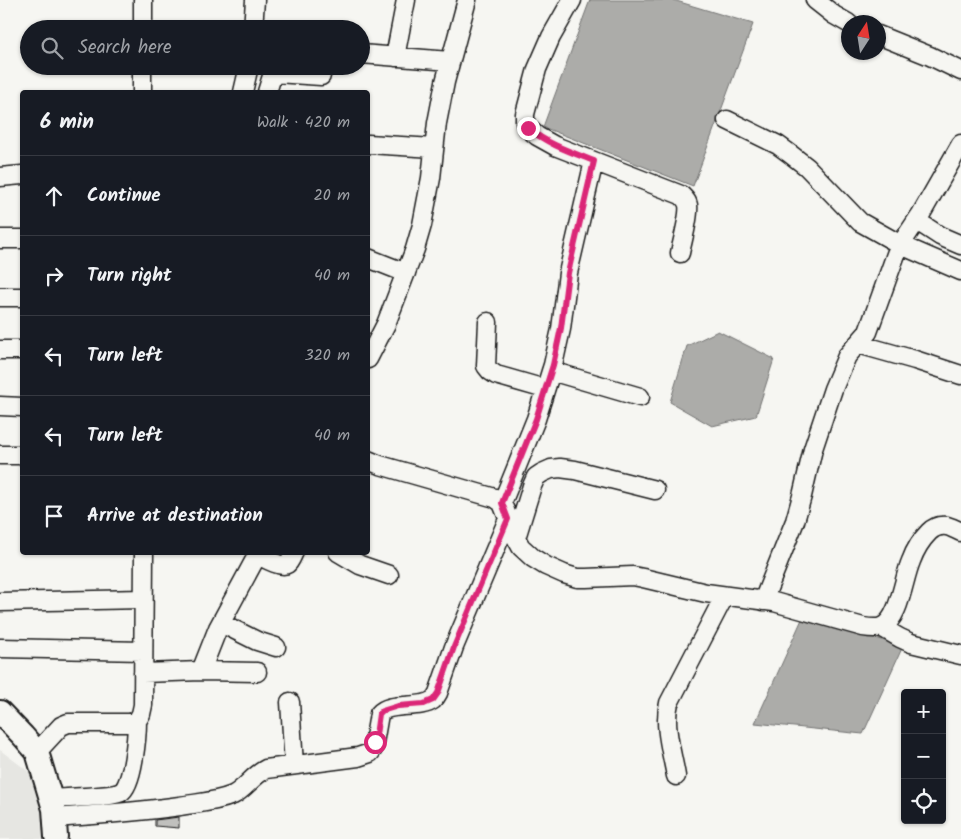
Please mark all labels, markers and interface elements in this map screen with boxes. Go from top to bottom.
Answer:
north arrow [841,15,886,60]
search box [20,20,370,75]
text: Search here [78,33,172,63]
icon: search [38,34,66,62]
text: 6 min [40,106,94,139]
text: Walk · 420 m [257,110,350,135]
route end [517,117,540,140]
text: Continue [87,181,160,211]
icon: ahead [40,182,68,210]
text: 20 m [314,183,350,208]
text: Turn right [87,261,172,291]
icon: right [40,262,68,290]
text: 40 m [314,263,350,288]
text: Turn left [87,341,162,371]
icon: left [40,342,68,370]
text: 320 m [304,343,350,368]
text: Turn left [87,421,162,451]
icon: left [40,422,68,450]
text: 40 m [314,423,350,448]
text: Arrive at destination [87,501,263,531]
icon: arrive [40,502,68,530]
map controls [901,689,946,824]
button: + [901,689,946,734]
route start [364,731,387,754]
button: − [901,734,946,779]
button: locate [901,779,946,824]

